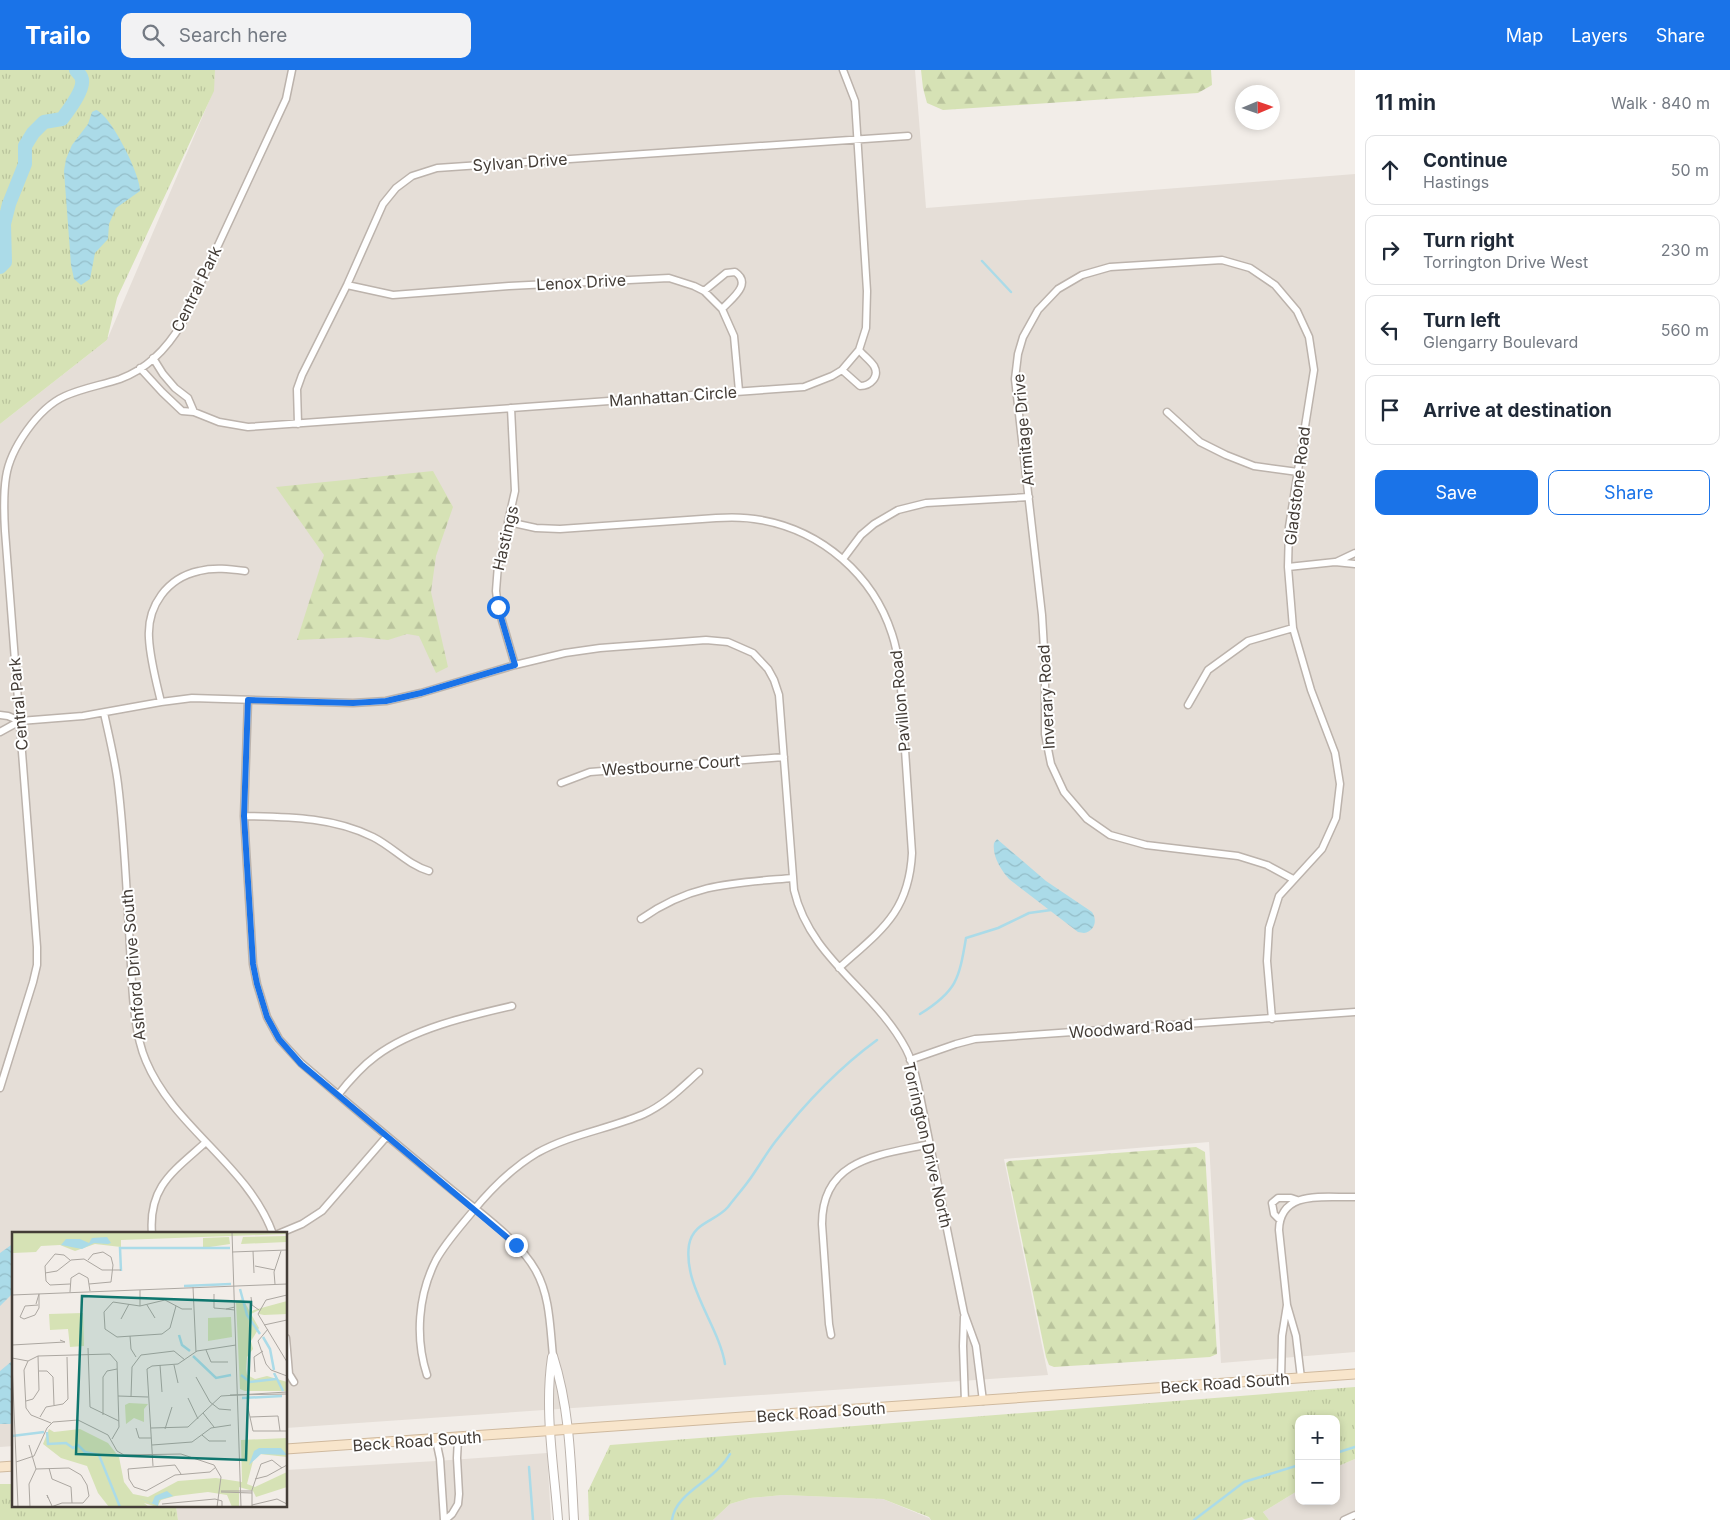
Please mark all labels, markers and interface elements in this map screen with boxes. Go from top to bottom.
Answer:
search box [121,13,471,58]
text: Trailo [25,21,91,50]
icon: search [139,21,167,49]
text: Search here [179,24,287,47]
text: Map [1506,25,1543,46]
text: Layers [1571,25,1628,46]
text: Share [1656,25,1705,46]
north arrow [1235,85,1280,130]
text: 11 min [1375,90,1436,115]
text: Walk · 840 m [1611,93,1710,113]
street label: Sylvan Drive [472,149,568,175]
text: Continue [1423,149,1508,172]
icon: ahead [1376,156,1404,184]
text: 50 m [1671,160,1709,180]
text: Hastings [1423,172,1489,192]
text: Turn right [1423,229,1514,252]
icon: right [1376,236,1404,264]
text: 230 m [1661,240,1709,260]
street label: Central Park [167,242,226,335]
text: Torrington Drive West [1423,252,1588,272]
street label: Lenox Drive [536,270,626,294]
text: Turn left [1423,309,1501,332]
icon: left [1376,316,1404,344]
text: 560 m [1661,320,1709,340]
text: Glengarry Boulevard [1423,332,1578,352]
street label: Armitage Drive [1008,373,1038,487]
street label: Manhattan Circle [608,382,738,410]
icon: arrive [1376,396,1404,424]
text: Arrive at destination [1423,399,1612,422]
street label: Gladstone Road [1280,425,1314,547]
button: Save [1375,470,1538,515]
button: Share [1548,470,1710,515]
street label: Hastings [488,504,522,572]
route start [487,596,510,619]
street label: Inverary Road [1033,644,1059,750]
street label: Pavillon Road [886,649,914,753]
street label: Central Park [4,656,32,751]
street label: Westbourne Court [601,750,741,780]
street label: Ashford Drive South [116,888,150,1042]
street label: Woodward Road [1068,1014,1194,1042]
street label: Torrington Drive North [899,1060,957,1230]
inset map [12,1232,288,1508]
route end [505,1234,528,1257]
street label: Beck Road South [1160,1369,1290,1397]
street label: Beck Road South [756,1398,886,1426]
map controls [1295,1415,1340,1505]
button: + [1295,1415,1340,1460]
street label: Beck Road South [352,1427,482,1455]
button: − [1295,1460,1340,1505]

